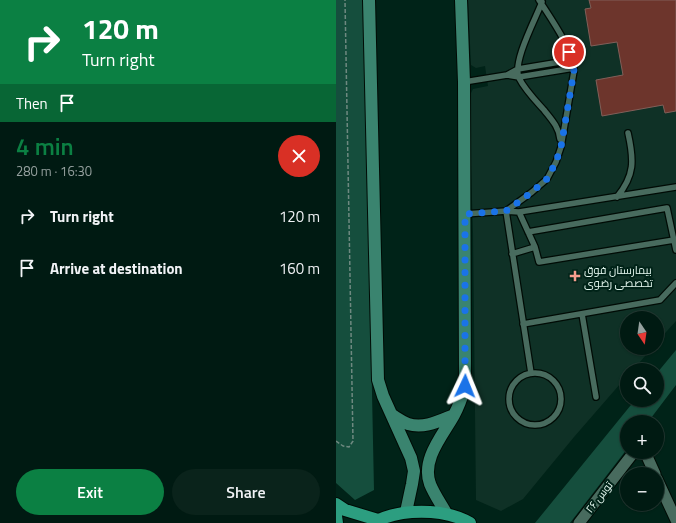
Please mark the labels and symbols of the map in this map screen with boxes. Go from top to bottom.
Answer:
pin [552,35,586,69]
place label: بیمارستان فوق تخصصی رضوی [584,262,653,291]
marker: بیمارستان فوق تخصصی رضوی [569,270,581,282]
north arrow [620,311,664,355]
position arrow [444,365,486,407]
street label: توس ۲۶ [582,478,616,516]

